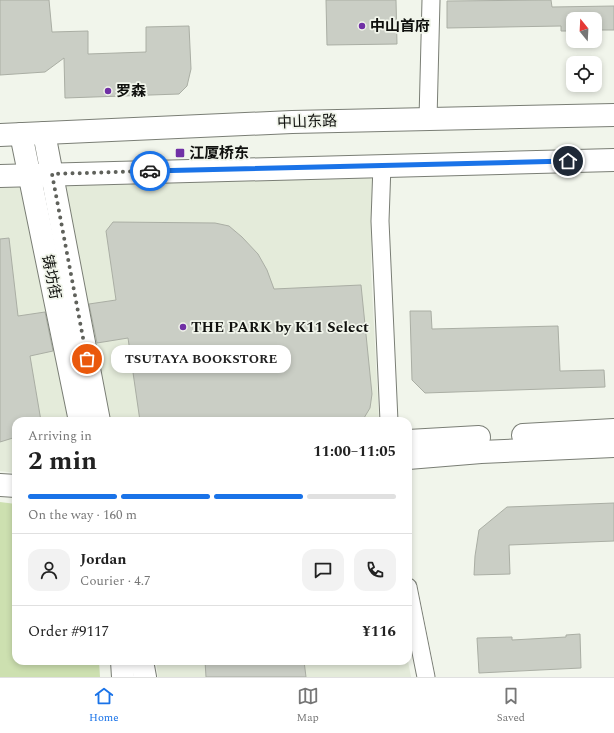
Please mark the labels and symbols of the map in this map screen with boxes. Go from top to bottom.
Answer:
north arrow [566,12,602,48]
place label: 中山首府 [370,15,430,38]
marker: 中山首府 [357,21,367,31]
place label: 罗森 [116,80,146,103]
marker: 罗森 [103,86,113,96]
street label: 中山东路 [277,109,337,135]
place label: 江厦桥东 [189,142,249,165]
pin [551,144,585,178]
marker: 江厦桥东 [174,147,186,159]
courier [130,151,170,191]
street label: 铸坊街 [35,253,67,301]
place label: THE PARK by K11 Select [191,316,369,339]
marker: THE PARK by K11 Select [178,322,188,332]
pin [70,342,104,376]
callout: TSUTAYA BOOKSTORE [111,345,291,373]

